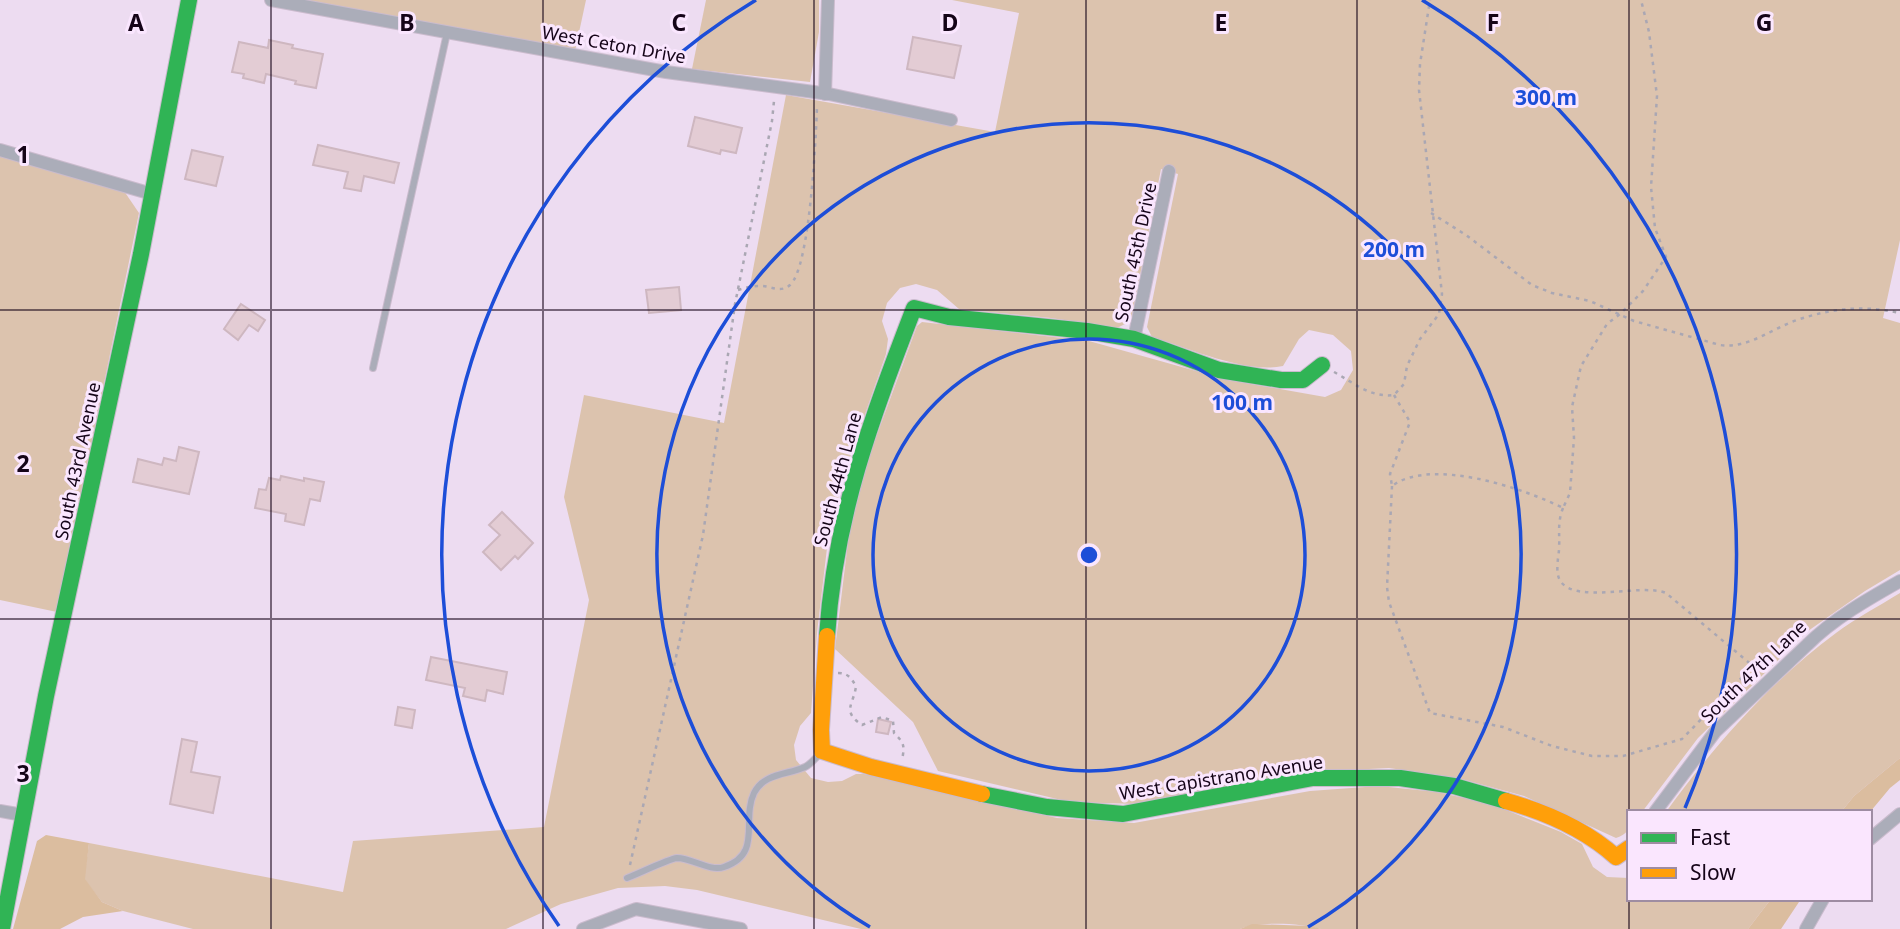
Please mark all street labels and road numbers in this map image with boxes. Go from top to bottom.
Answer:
street label: West Ceton Drive [540,21,688,67]
street label: South 45th Drive [1109,180,1161,324]
street label: South 43rd Avenue [49,380,105,542]
street label: South 44th Lane [808,409,866,549]
street label: South 47th Lane [1695,614,1811,728]
street label: West Capistrano Avenue [1118,749,1324,805]

